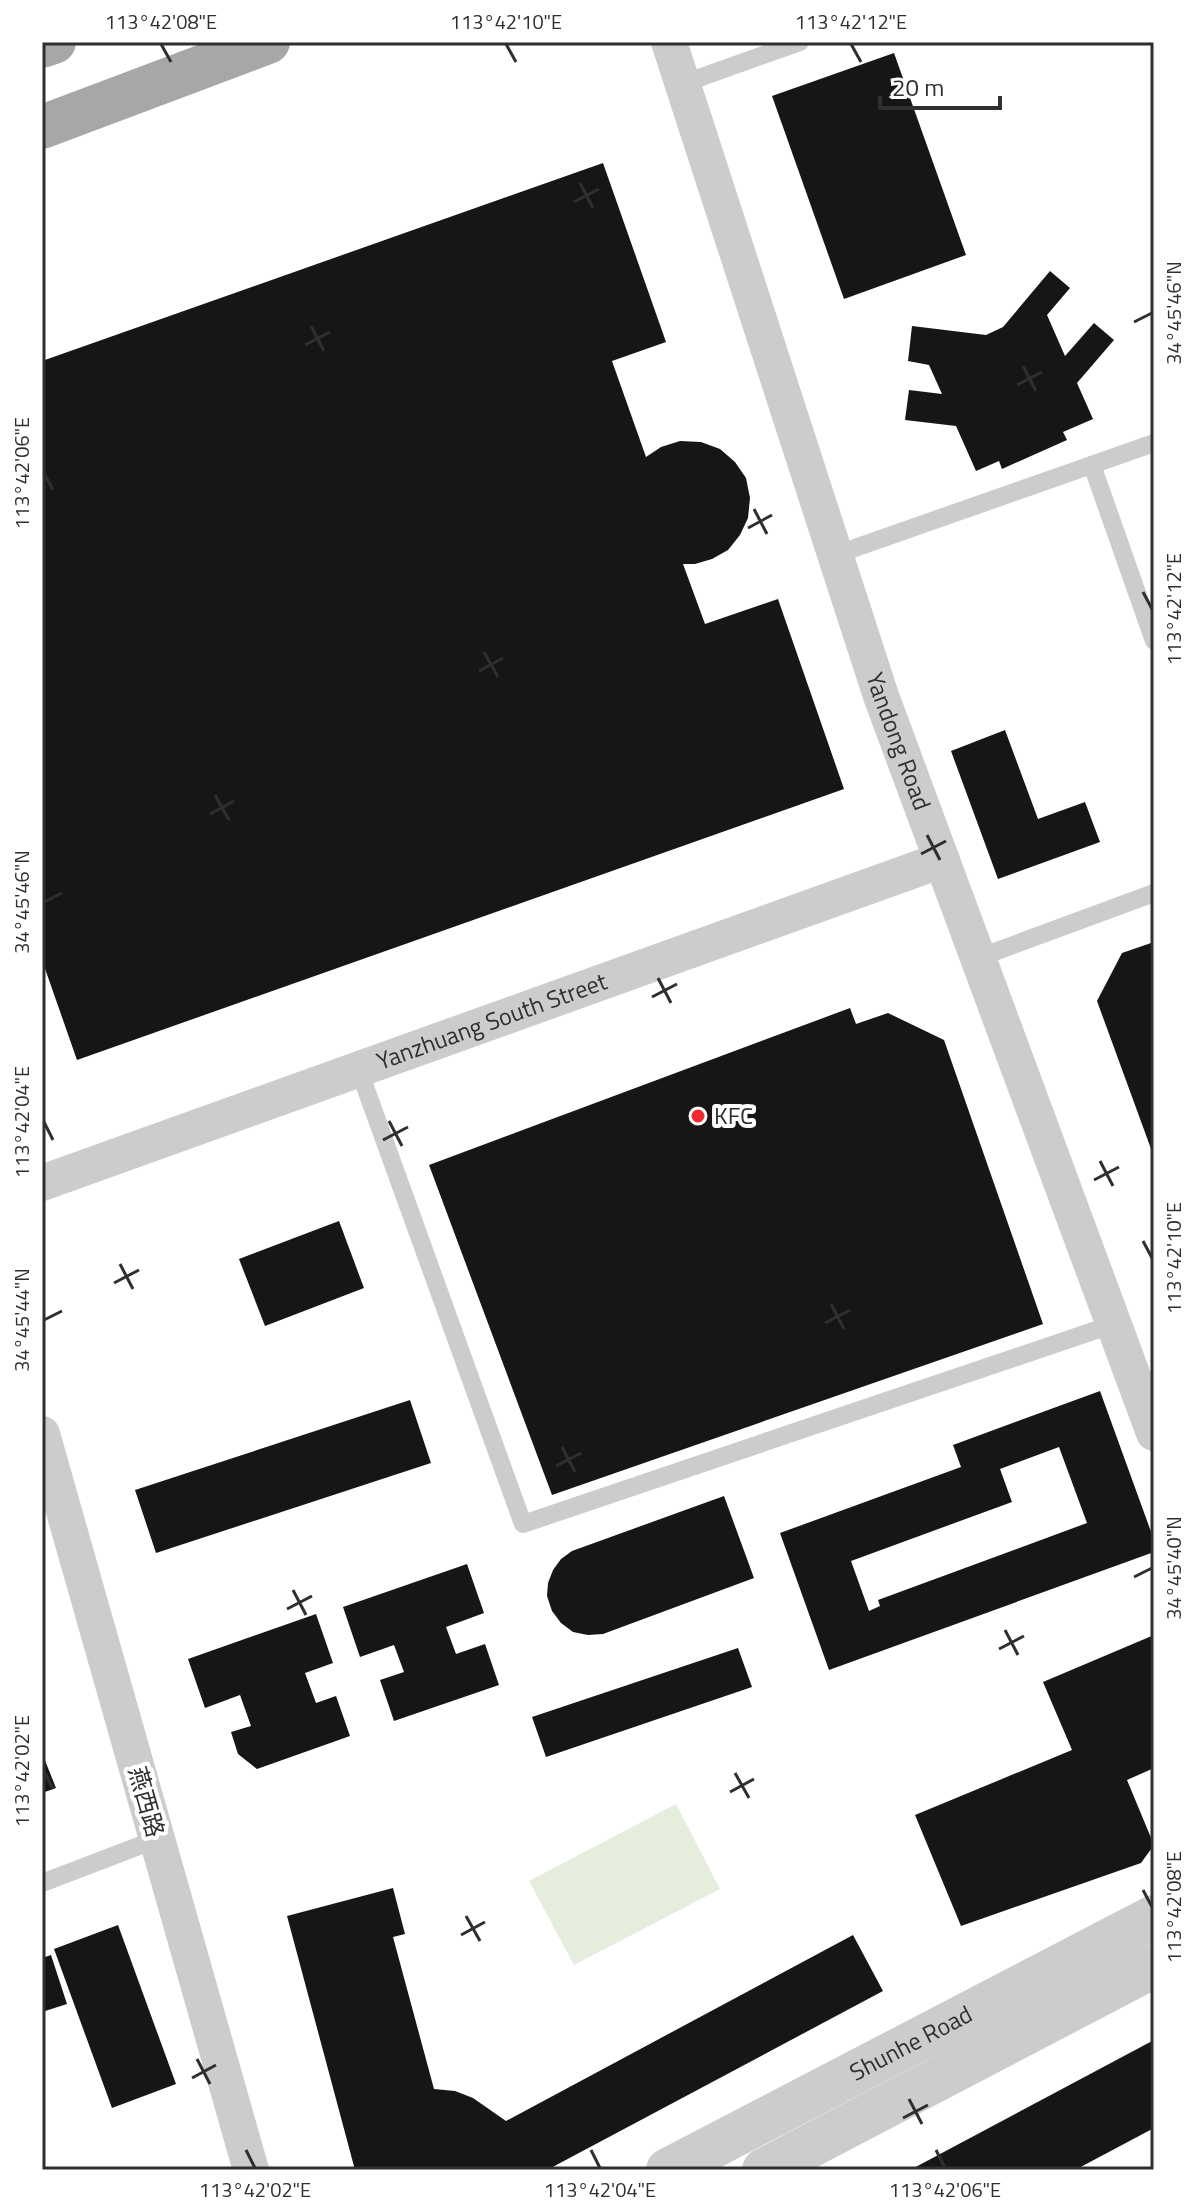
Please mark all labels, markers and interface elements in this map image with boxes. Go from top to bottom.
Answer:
text: 113°42'08"E [105,6,217,37]
text: 113°42'10"E [450,6,562,37]
text: 113°42'12"E [795,6,907,37]
scale bar [880,60,1000,110]
text: 20 m [892,69,944,105]
text: 34°45'46"N [1158,261,1189,365]
text: 113°42'06"E [6,417,37,529]
text: 113°42'12"E [1158,553,1189,665]
street label: Yandong Road [858,668,941,815]
text: 34°45'46"N [6,850,37,954]
street label: Yanzhuang South Street [371,963,612,1078]
text: 113°42'04"E [6,1066,37,1178]
place label: KFC [714,1097,753,1133]
marker: KFC [689,1107,707,1125]
text: 113°42'10"E [1158,1202,1189,1314]
text: 34°45'44"N [6,1268,37,1372]
text: 34°45'40"N [1158,1516,1189,1620]
text: 113°42'02"E [6,1715,37,1827]
street label: 燕西路 [120,1762,174,1841]
text: 113°42'08"E [1158,1851,1189,1963]
street label: Shunhe Road [843,1996,978,2089]
text: 113°42'02"E [199,2174,311,2205]
text: 113°42'04"E [544,2174,656,2205]
text: 113°42'06"E [889,2174,1001,2205]

